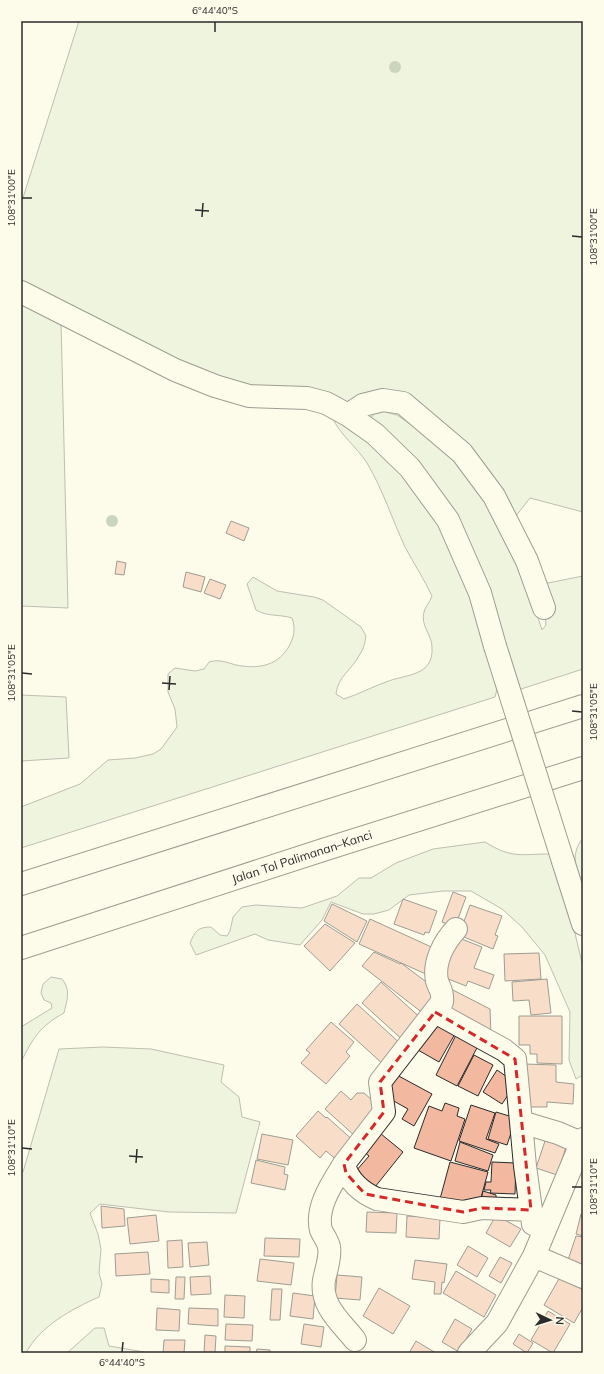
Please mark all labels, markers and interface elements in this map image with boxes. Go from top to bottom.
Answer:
text: 6°44'40"S [192,4,238,17]
text: 108°31'00"E [5,169,18,227]
text: 108°31'00"E [587,208,600,266]
text: 108°31'05"E [5,644,18,702]
text: 108°31'05"E [587,683,600,741]
street label: Jalan Tol Palimanan–Kanci [230,827,374,886]
text: 108°31'10"E [5,1119,18,1177]
text: 108°31'10"E [587,1158,600,1216]
north arrow [530,1300,570,1340]
text: N [553,1316,567,1325]
text: 6°44'40"S [99,1356,145,1369]

